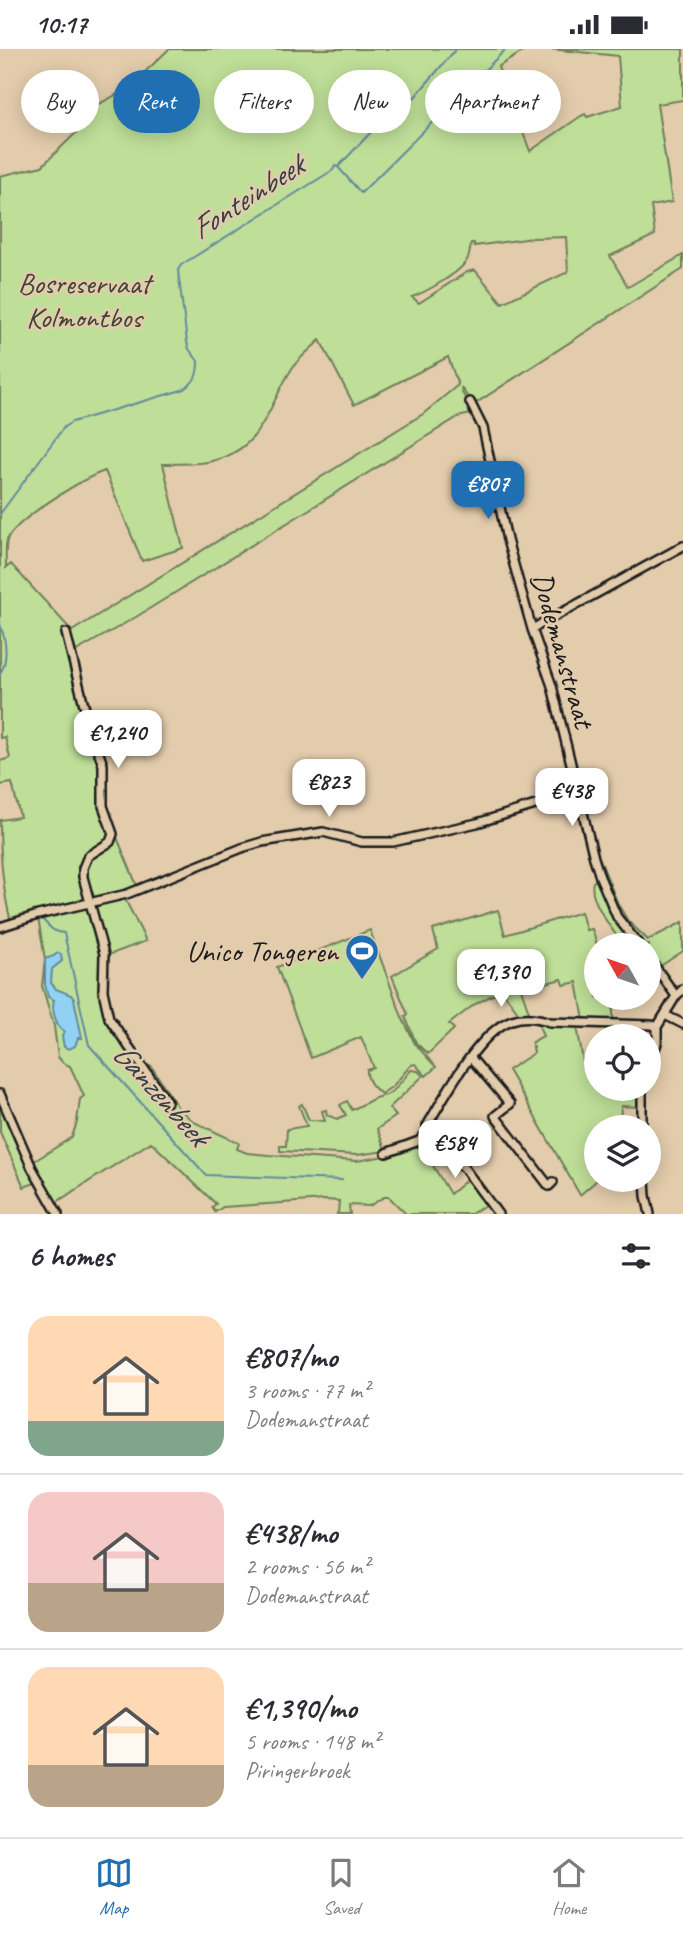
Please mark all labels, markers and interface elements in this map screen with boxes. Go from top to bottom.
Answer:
text: 10:17 [35,8,87,41]
chip: Buy [21,70,99,133]
chip: Rent [113,70,200,133]
chip: Filters [214,70,314,133]
chip: New [328,70,411,133]
chip: Apartment [425,70,561,133]
water label: Fonteinbeek [182,142,316,249]
park label: Bosreservaat Kolmontbos [18,264,154,336]
pin: €807 [447,461,529,521]
text: €807 [467,469,509,498]
street label: Dodemanstraat [523,568,604,735]
pin: €1,240 [61,711,175,770]
text: €1,240 [90,718,146,747]
pin: €823 [288,759,370,819]
text: €823 [308,767,350,796]
pin: €438 [531,769,613,828]
text: €438 [551,776,593,805]
place label: Unico Tongeren [186,932,339,970]
sports icon: Unico Tongeren [343,932,381,981]
north arrow [584,933,662,1010]
map controls [584,933,661,1192]
pin: €1,390 [444,949,558,1009]
text: €1,390 [473,957,529,986]
button: locate [584,1024,661,1101]
water label: Ganzenbeek [104,1034,222,1158]
button: layers [584,1115,661,1192]
pin: €584 [414,1121,496,1180]
text: €584 [434,1128,476,1157]
text: 6 homes [28,1237,113,1275]
icon: filters [617,1237,655,1275]
text: €807/mo [245,1338,337,1376]
icon: home [84,1344,168,1428]
text: 3 rooms · 77 m² [245,1376,369,1405]
text: Dodemanstraat [245,1405,368,1434]
text: €438/mo [245,1514,337,1552]
icon: home [84,1520,168,1604]
text: 2 rooms · 56 m² [245,1552,369,1581]
text: Dodemanstraat [245,1581,368,1610]
text: €1,390/mo [245,1689,357,1727]
icon: home [84,1695,168,1779]
text: 5 rooms · 148 m² [245,1727,380,1756]
text: Piringerbroek [245,1756,349,1785]
tab: Map [95,1854,133,1920]
tab: Saved [322,1854,360,1920]
tab: Home [550,1854,588,1920]

